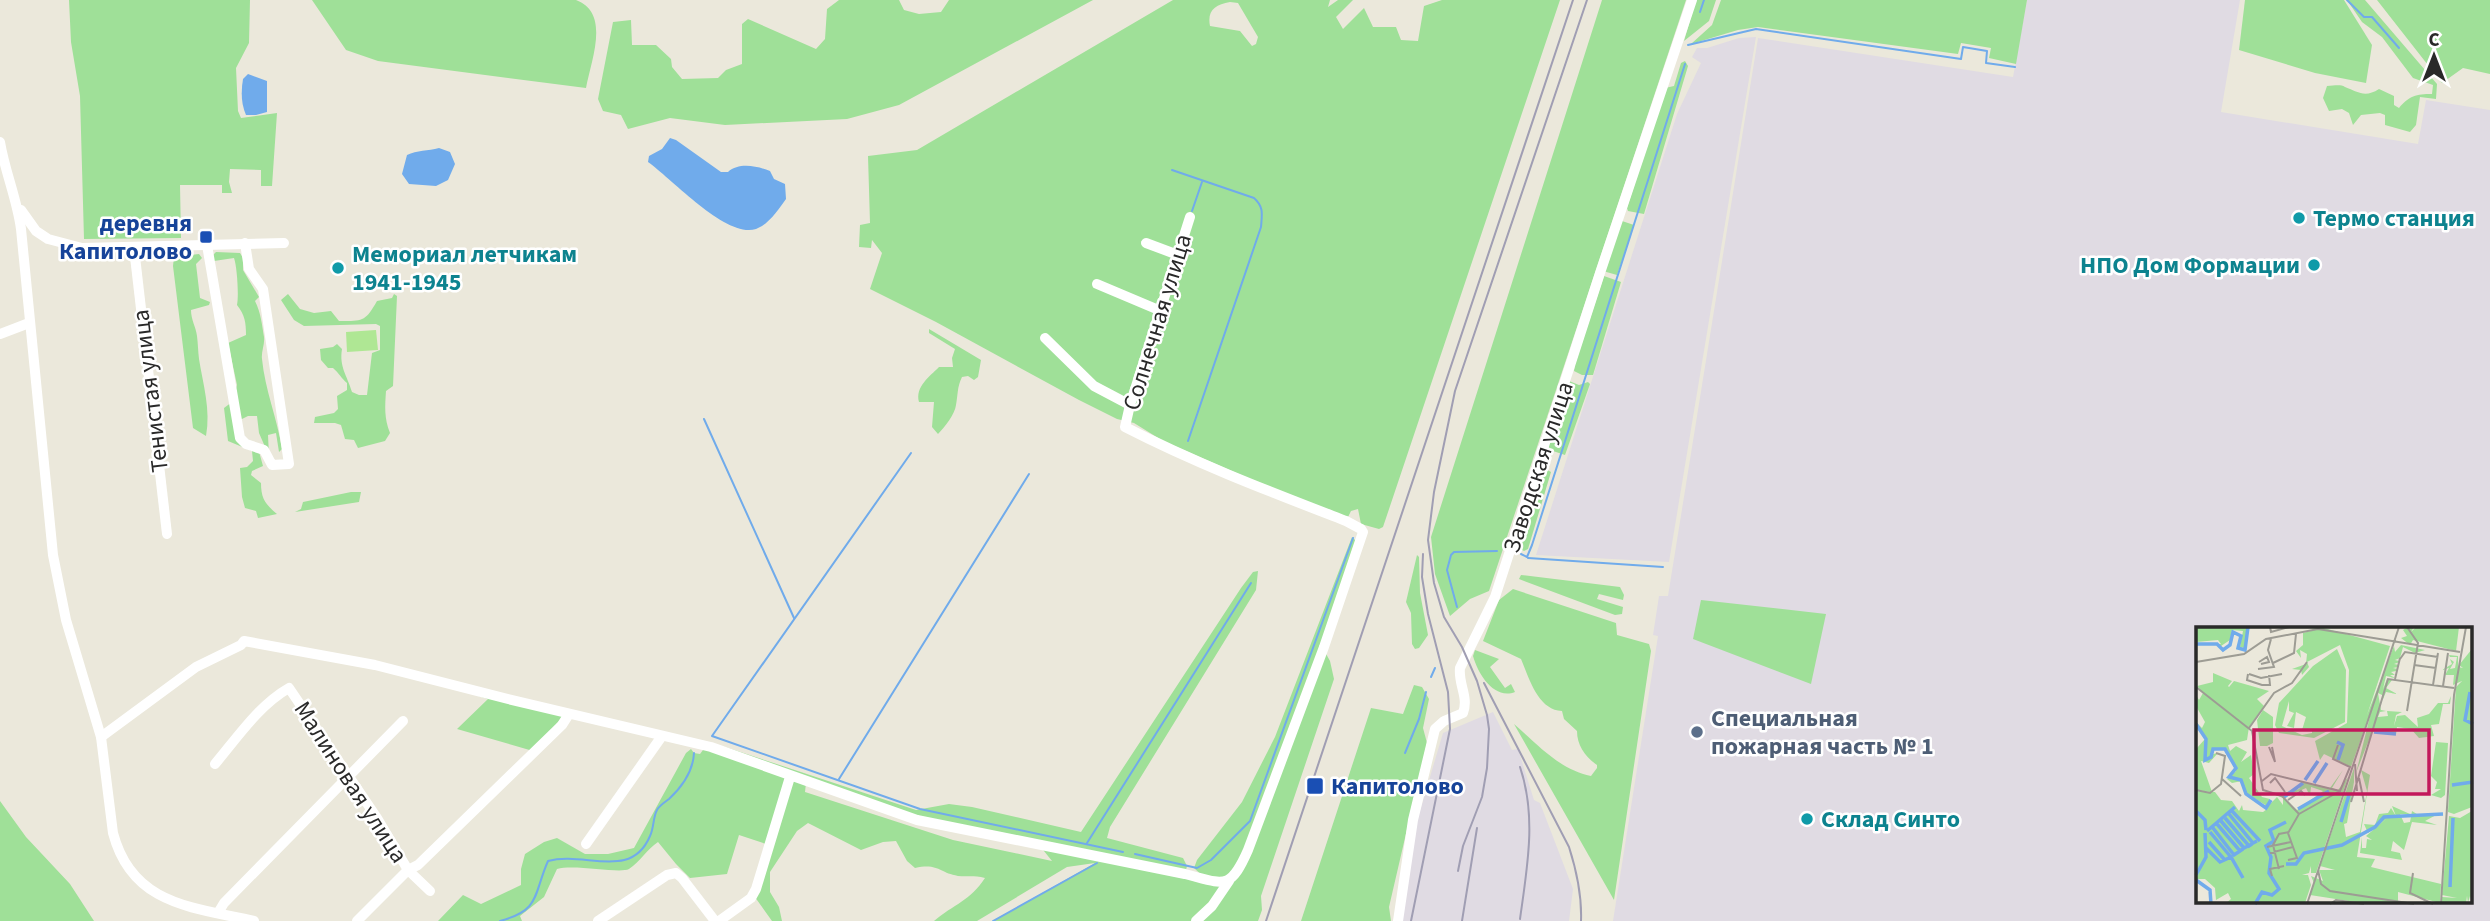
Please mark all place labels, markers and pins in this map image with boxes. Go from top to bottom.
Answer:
place label: Термо станция [2313,201,2475,236]
place label: деревня Капитолово [59,206,192,269]
marker: Термо станция [2291,210,2307,226]
marker: деревня Капитолово [198,229,214,245]
place label: Мемориал летчикам 1941-1945 [352,237,577,300]
place label: НПО Дом Формации [2080,248,2300,283]
marker: НПО Дом Формации [2306,257,2322,273]
marker: Мемориал летчикам 1941-1945 [330,260,346,276]
place label: Специальная пожарная часть № 1 [1711,701,1934,764]
marker: Специальная пожарная часть № 1 [1689,724,1705,740]
place label: Капитолово [1331,769,1464,804]
marker: Капитолово [1305,776,1325,796]
place label: Склад Синто [1821,802,1960,837]
marker: Склад Синто [1799,811,1815,827]

